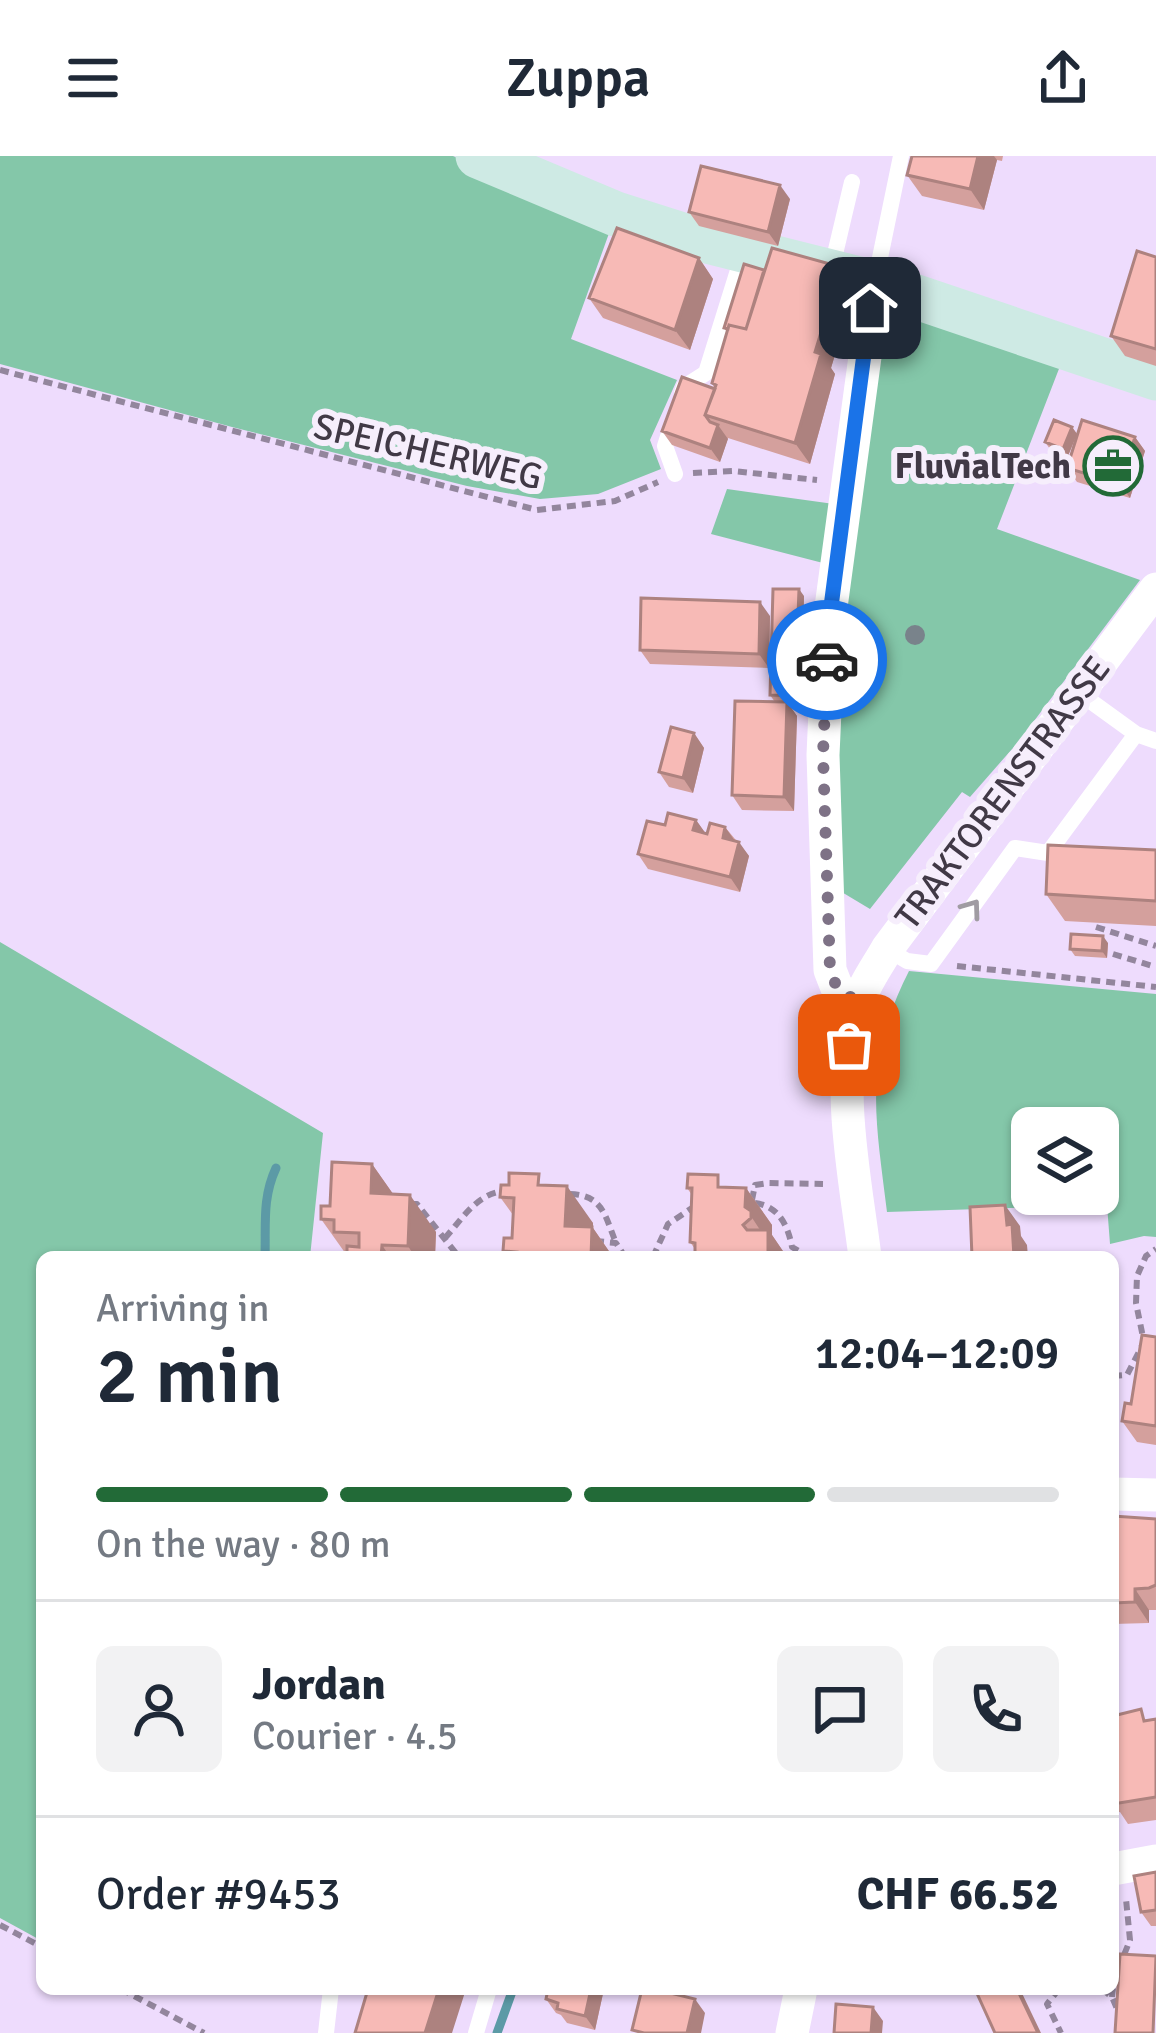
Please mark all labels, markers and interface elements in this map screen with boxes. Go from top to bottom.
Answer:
icon: menu [60,45,126,111]
text: Zuppa [506,45,650,112]
icon: share [1030,45,1096,111]
pin [819,257,921,359]
icon: home [837,275,903,341]
street label: SPEICHERWEG [309,404,547,500]
office icon: FluvialTech [1082,435,1144,497]
place label: FluvialTech [895,444,1071,489]
courier [767,600,887,720]
icon: car [794,627,860,693]
street label: TRAKTORENSTRASSE [886,648,1120,938]
one-way arrow [957,900,979,921]
pin [798,994,900,1096]
icon: bag [816,1012,882,1078]
map controls [1011,1107,1119,1215]
button: layers [1011,1107,1119,1215]
text: Arriving in [96,1284,270,1332]
text: 12:04–12:09 [815,1326,1059,1381]
text: 2 min [96,1329,283,1425]
text: On the way · 80 m [96,1520,391,1568]
button: person [96,1646,222,1772]
button: chat [777,1646,903,1772]
button: phone [933,1646,1059,1772]
text: Jordan [252,1657,386,1712]
text: Courier · 4.5 [252,1712,458,1760]
text: Order #9453 [96,1867,341,1922]
text: CHF 66.52 [857,1867,1059,1922]

